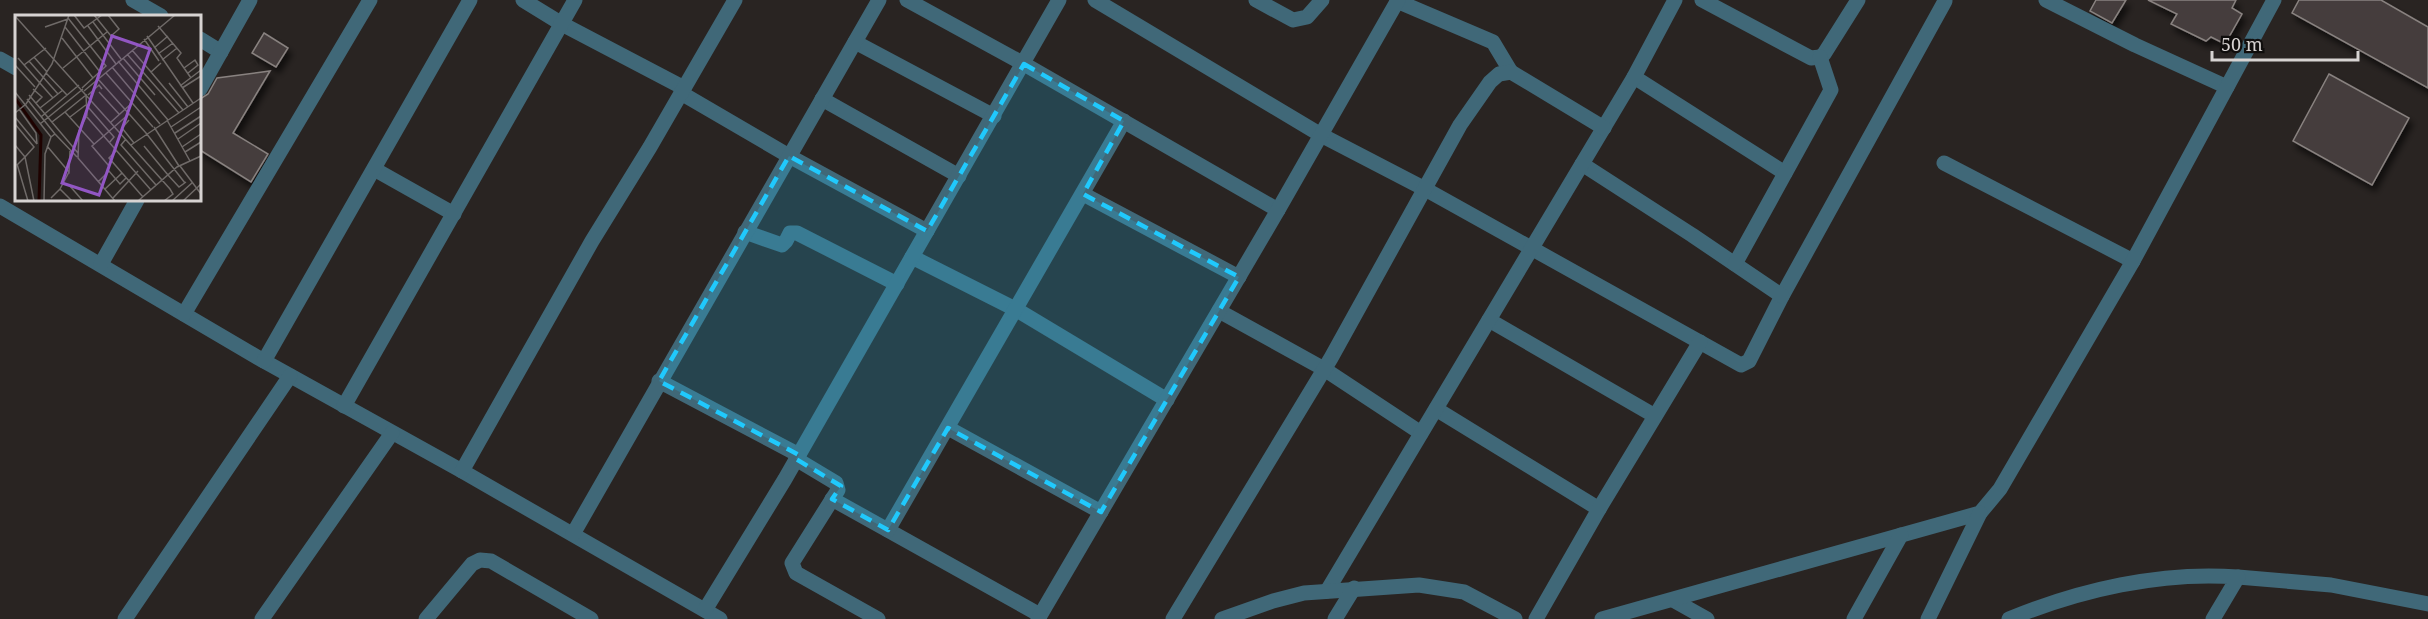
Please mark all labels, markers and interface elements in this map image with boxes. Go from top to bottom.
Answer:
inset map [15,15,201,201]
scale bar [2212,24,2358,62]
text: 50 m [2221,32,2263,56]

